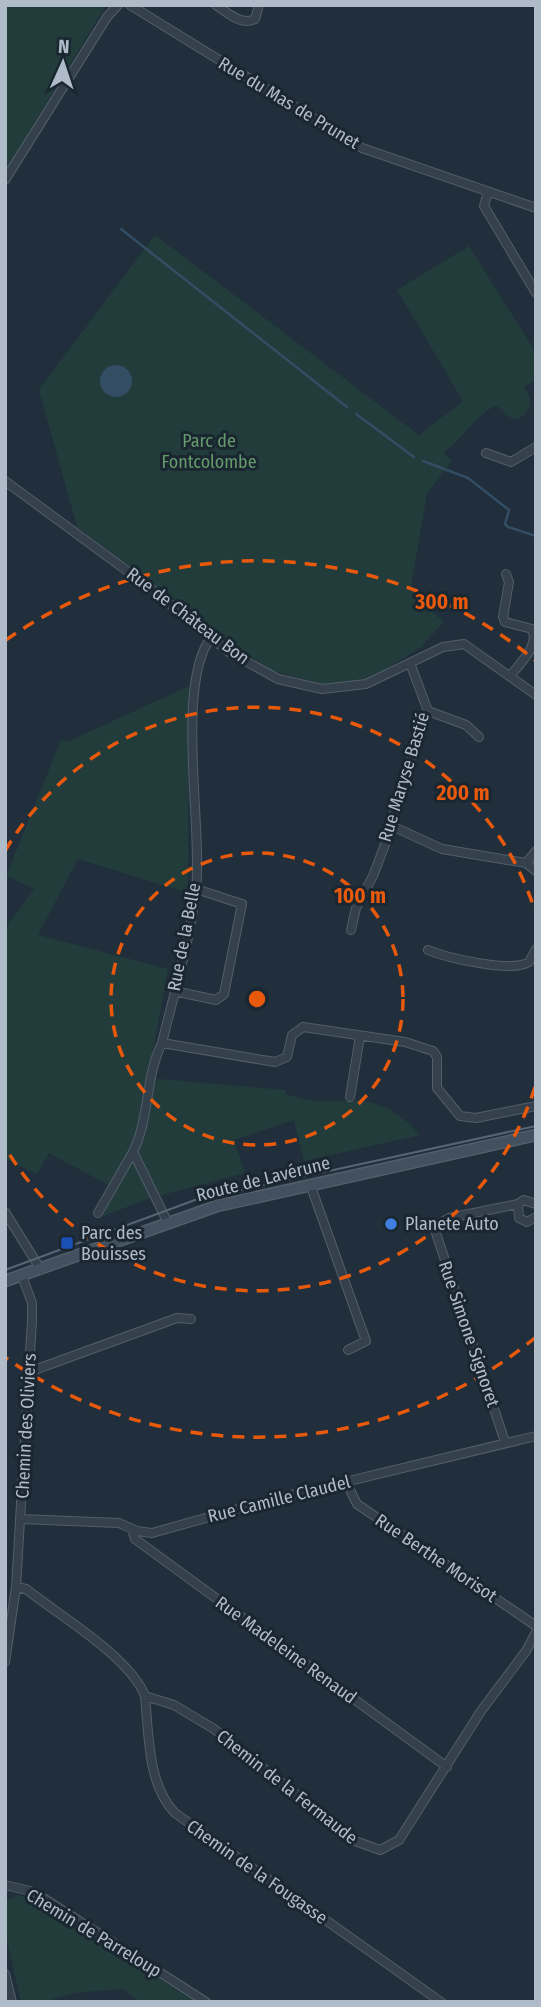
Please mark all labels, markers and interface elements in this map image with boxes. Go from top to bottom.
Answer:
north arrow [28,28,98,98]
text: N [58,35,70,58]
street label: Rue du Mas de Prunet [214,52,364,154]
park label: Parc de Fontcolombe [161,430,257,473]
street label: Rue de Château Bon [122,563,254,669]
text: 300 m [414,589,469,615]
street label: Rue Maryse Bastié [374,709,434,845]
text: 200 m [435,780,490,806]
street label: Rue de la Belle [163,881,205,993]
text: 100 m [334,883,386,909]
centre of rings [245,987,269,1011]
street label: Route de Lavérune [194,1152,332,1206]
place label: Planete Auto [405,1213,499,1235]
marker: Planete Auto [383,1216,399,1232]
place label: Parc des Bouisses [81,1222,146,1265]
marker: Parc des Bouisses [59,1235,75,1251]
street label: Rue Simone Signoret [434,1258,504,1410]
street label: Chemin des Oliviers [11,1352,41,1499]
street label: Rue Camille Claudel [205,1471,353,1527]
street label: Rue Berthe Morisot [371,1509,501,1607]
street label: Rue Madeleine Renaud [211,1591,361,1709]
street label: Chemin de la Fermaude [212,1725,362,1849]
street label: Chemin de la Fougasse [182,1815,332,1929]
street label: Chemin de Parreloup [23,1884,165,1982]

